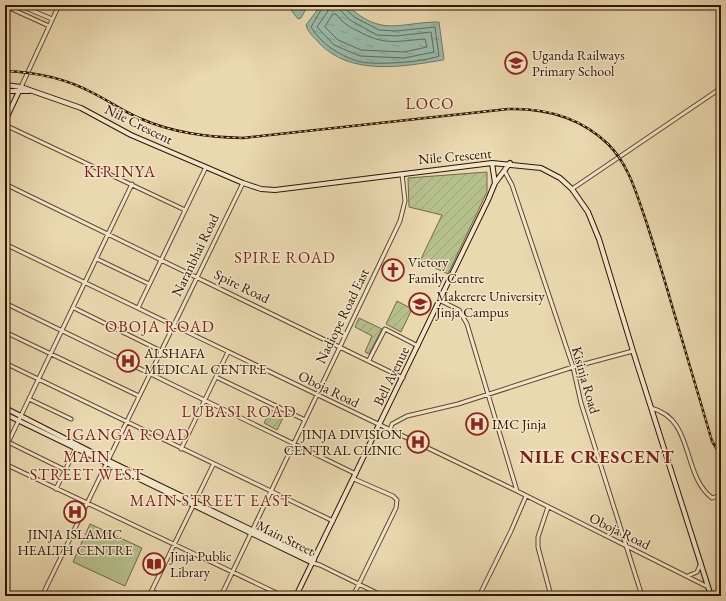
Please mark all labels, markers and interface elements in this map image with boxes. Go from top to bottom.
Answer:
place label: Uganda Railways Primary School [532,46,625,80]
school or university icon: Uganda Railways Primary School [503,50,529,76]
district label: LOCO [405,93,455,114]
street label: Nile Crescent [102,100,176,148]
street label: Nile Crescent [418,144,493,168]
district label: KIRINYA [84,161,156,182]
street label: Naranbhai Road [167,210,223,299]
district label: SPIRE ROAD [234,247,336,268]
place label: Victory Family Centre [408,253,485,287]
church icon: Victory Family Centre [380,257,406,283]
street label: Spire Road [211,265,273,308]
street label: Nadiope Road East [311,265,373,367]
place label: Makerere University Jinja Campus [435,287,545,321]
school or university icon: Makerere University Jinja Campus [407,291,433,317]
district label: OBOJA ROAD [105,316,215,337]
street label: Bell Avenue [369,343,413,408]
place label: ALSHAFA MEDICAL CENTRE [143,344,267,378]
street label: Kisinja Road [568,344,604,417]
hospital icon: ALSHAFA MEDICAL CENTRE [115,348,141,374]
street label: Oboja Road [296,367,363,412]
district label: LUBASI ROAD [182,401,296,422]
hospital icon: IMC Jinja [464,411,490,437]
place label: IMC Jinja [492,415,547,433]
district label: IGANGA ROAD [66,424,190,445]
place label: JINJA DIVISION CENTRAL CLINIC [284,425,402,459]
hospital icon: JINJA DIVISION CENTRAL CLINIC [405,429,431,455]
district label: NILE CRESCENT [519,445,675,468]
district label: MAIN STREET WEST [30,446,144,485]
district label: MAIN STREET EAST [130,490,292,511]
hospital icon: JINJA ISLAMIC HEALTH CENTRE [62,499,88,525]
street label: Oboja Road [587,509,654,554]
street label: Main Street [254,516,318,560]
place label: JINJA ISLAMIC HEALTH CENTRE [17,525,133,559]
place label: Jinja Public Library [169,547,232,581]
library icon: Jinja Public Library [141,551,167,577]

